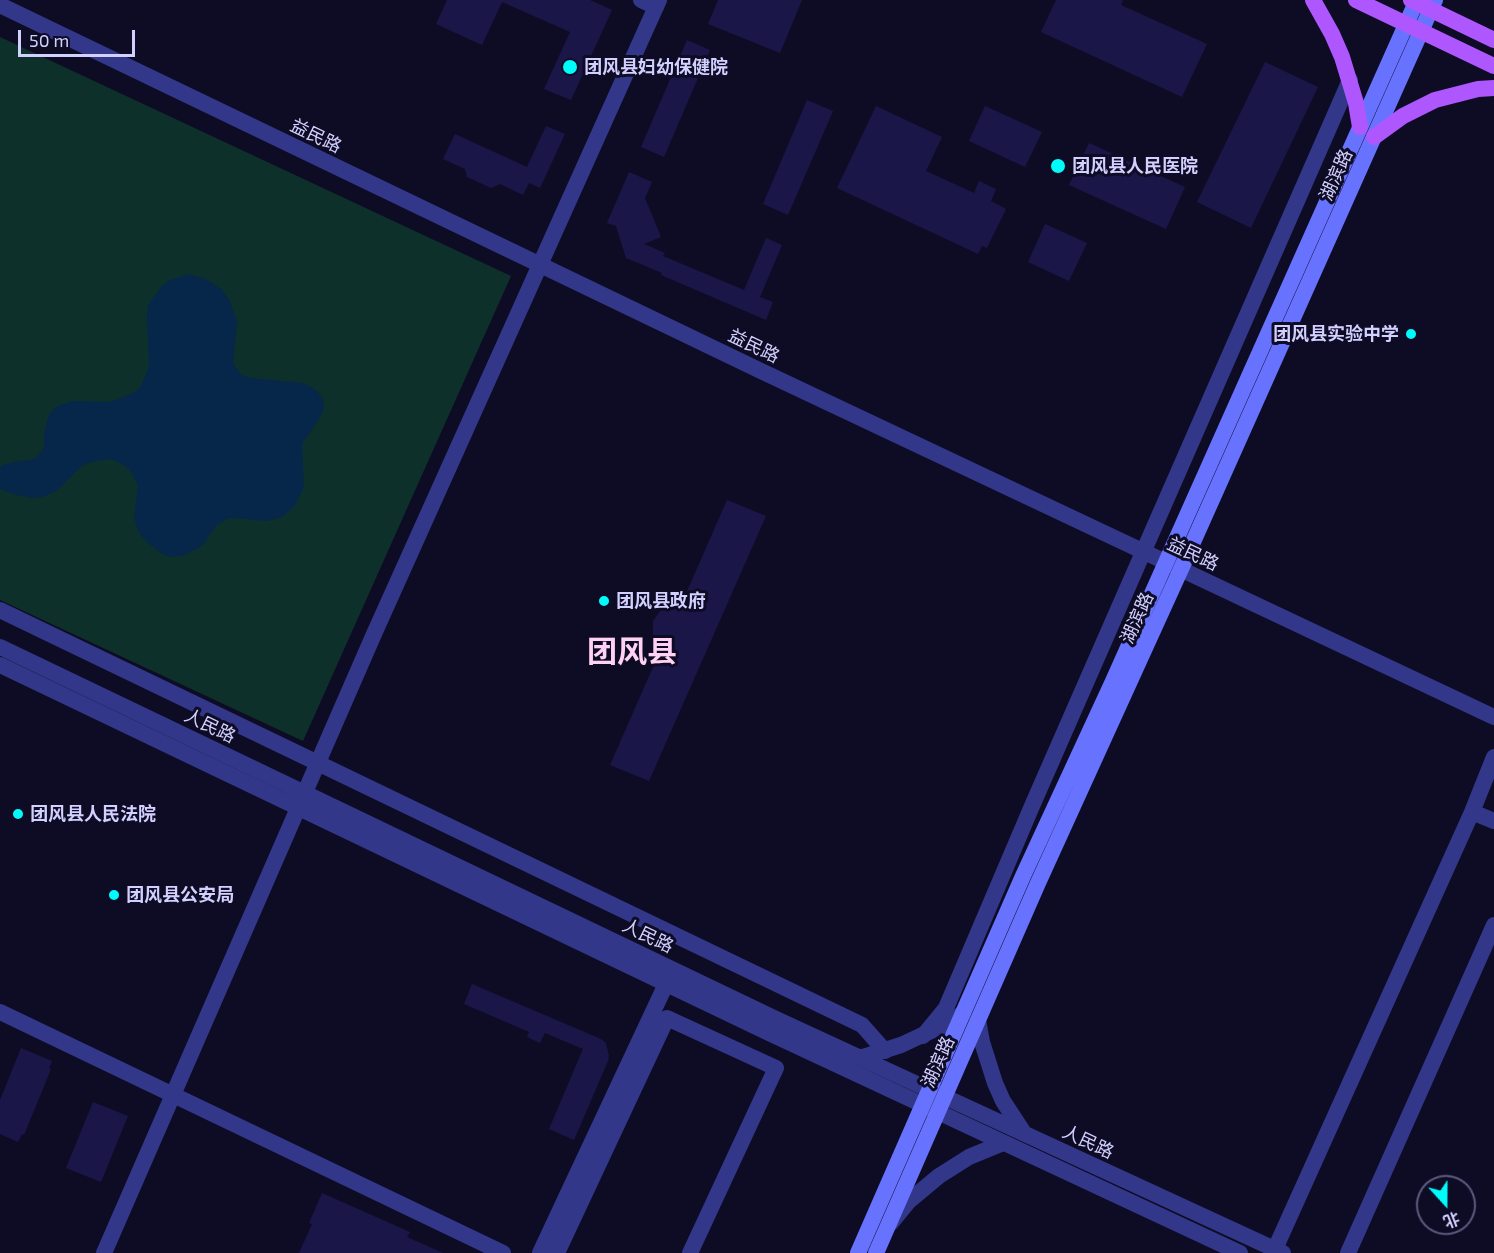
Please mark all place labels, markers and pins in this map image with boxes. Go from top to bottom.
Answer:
place label: 团风县妇幼保健院 [584,56,728,78]
marker: 团风县妇幼保健院 [561,58,579,76]
place label: 团风县人民医院 [1072,155,1198,177]
marker: 团风县人民医院 [1049,157,1067,175]
place label: 团风县实验中学 [1273,323,1399,345]
marker: 团风县实验中学 [1404,327,1418,341]
place label: 团风县政府 [616,590,706,612]
marker: 团风县政府 [597,594,611,608]
place label: 团风县人民法院 [30,803,156,825]
marker: 团风县人民法院 [11,807,25,821]
place label: 团风县公安局 [126,884,234,906]
marker: 团风县公安局 [107,888,121,902]

